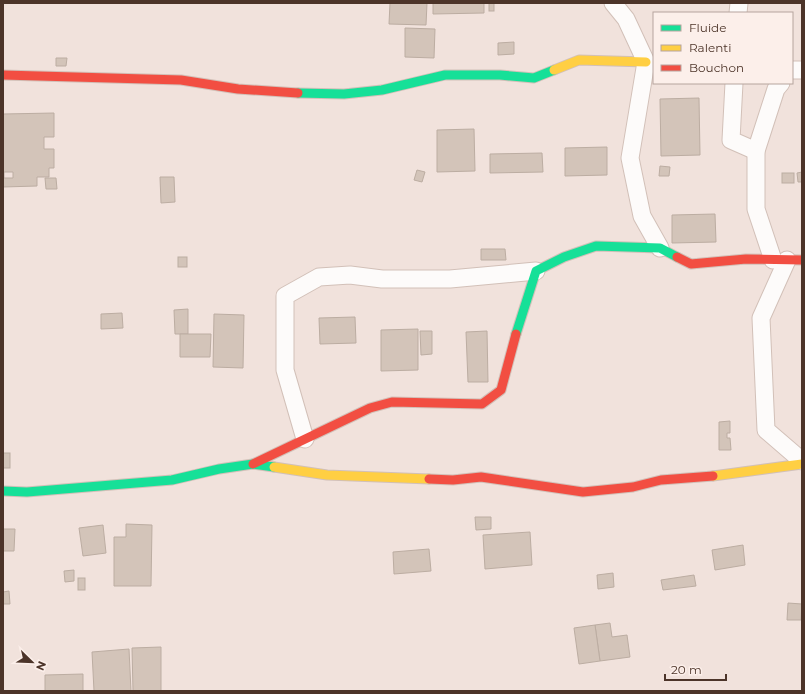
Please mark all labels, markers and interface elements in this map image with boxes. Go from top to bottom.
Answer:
legend [653,12,793,84]
text: Fluide [689,20,727,35]
text: Ralenti [689,40,731,55]
text: Bouchon [689,60,744,75]
north arrow [12,642,52,682]
scale bar [665,656,726,682]
text: N [33,659,49,673]
text: 20 m [671,662,702,677]

